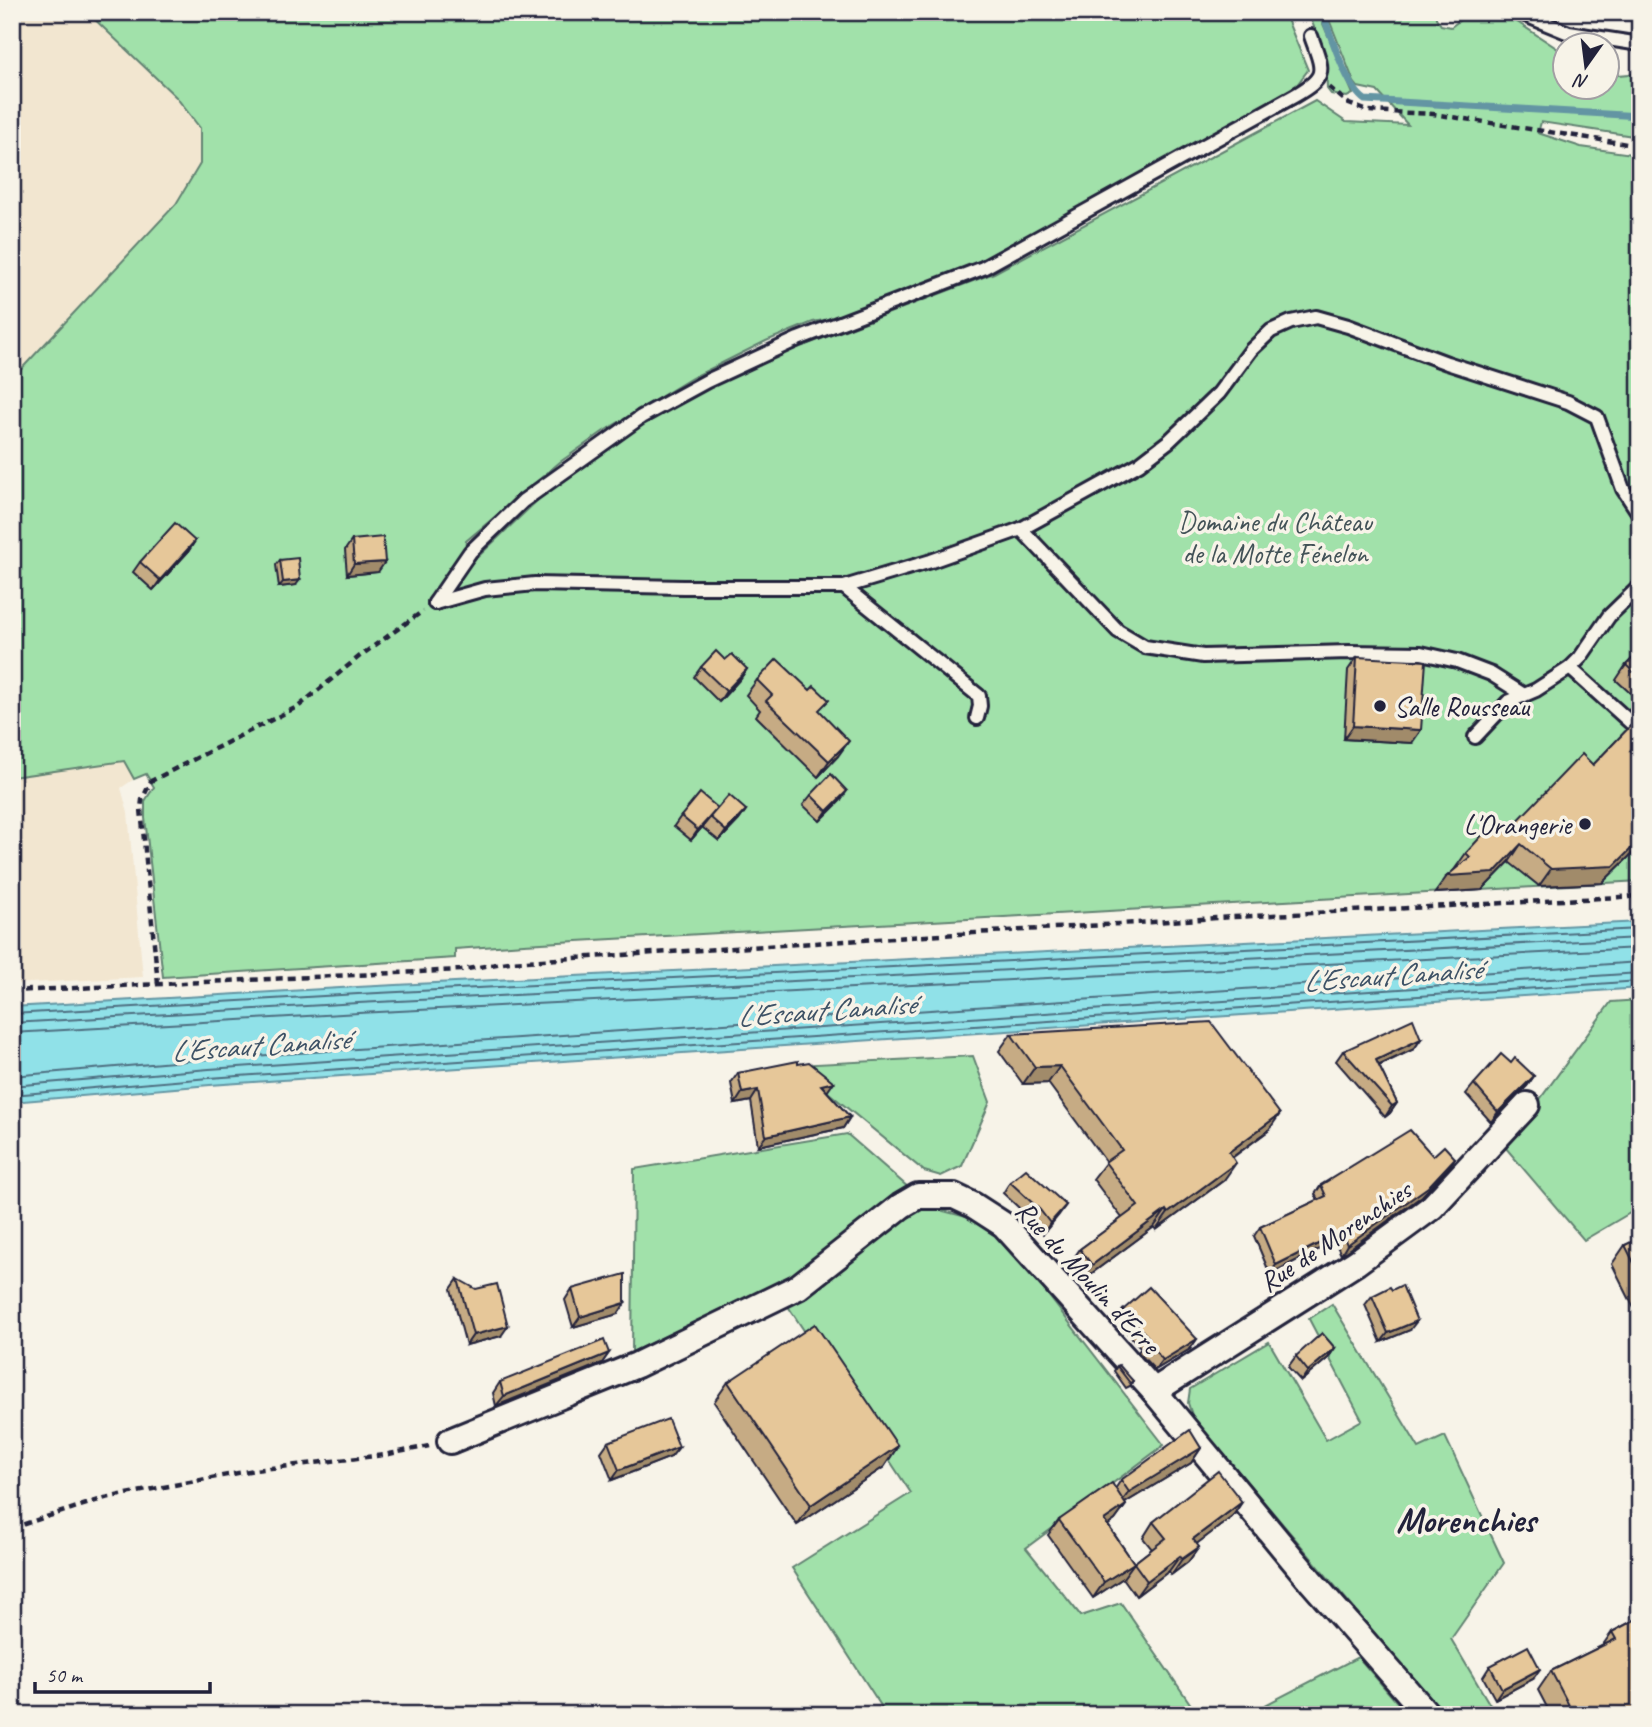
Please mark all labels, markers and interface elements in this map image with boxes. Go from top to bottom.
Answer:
north arrow [1550,32,1620,102]
text: N [1570,68,1591,95]
park label: Domaine du Château de la Motte Fénelon [1178,504,1373,571]
place label: Salle Rousseau [1394,689,1531,724]
marker: Salle Rousseau [1372,698,1388,714]
place label: L'Orangerie [1464,807,1573,842]
marker: L'Orangerie [1577,816,1593,832]
water label: L'Escaut Canalisé [1302,949,1490,1000]
water label: L'Escaut Canalisé [736,984,924,1035]
water label: L'Escaut Canalisé [170,1019,358,1070]
street label: Rue de Morenchies [1252,1171,1420,1300]
street label: Rue du Moulin d'Erre [1008,1193,1169,1362]
district label: Morenchies [1396,1498,1539,1543]
scale bar [35,1650,210,1694]
text: 50 m [46,1662,84,1688]

